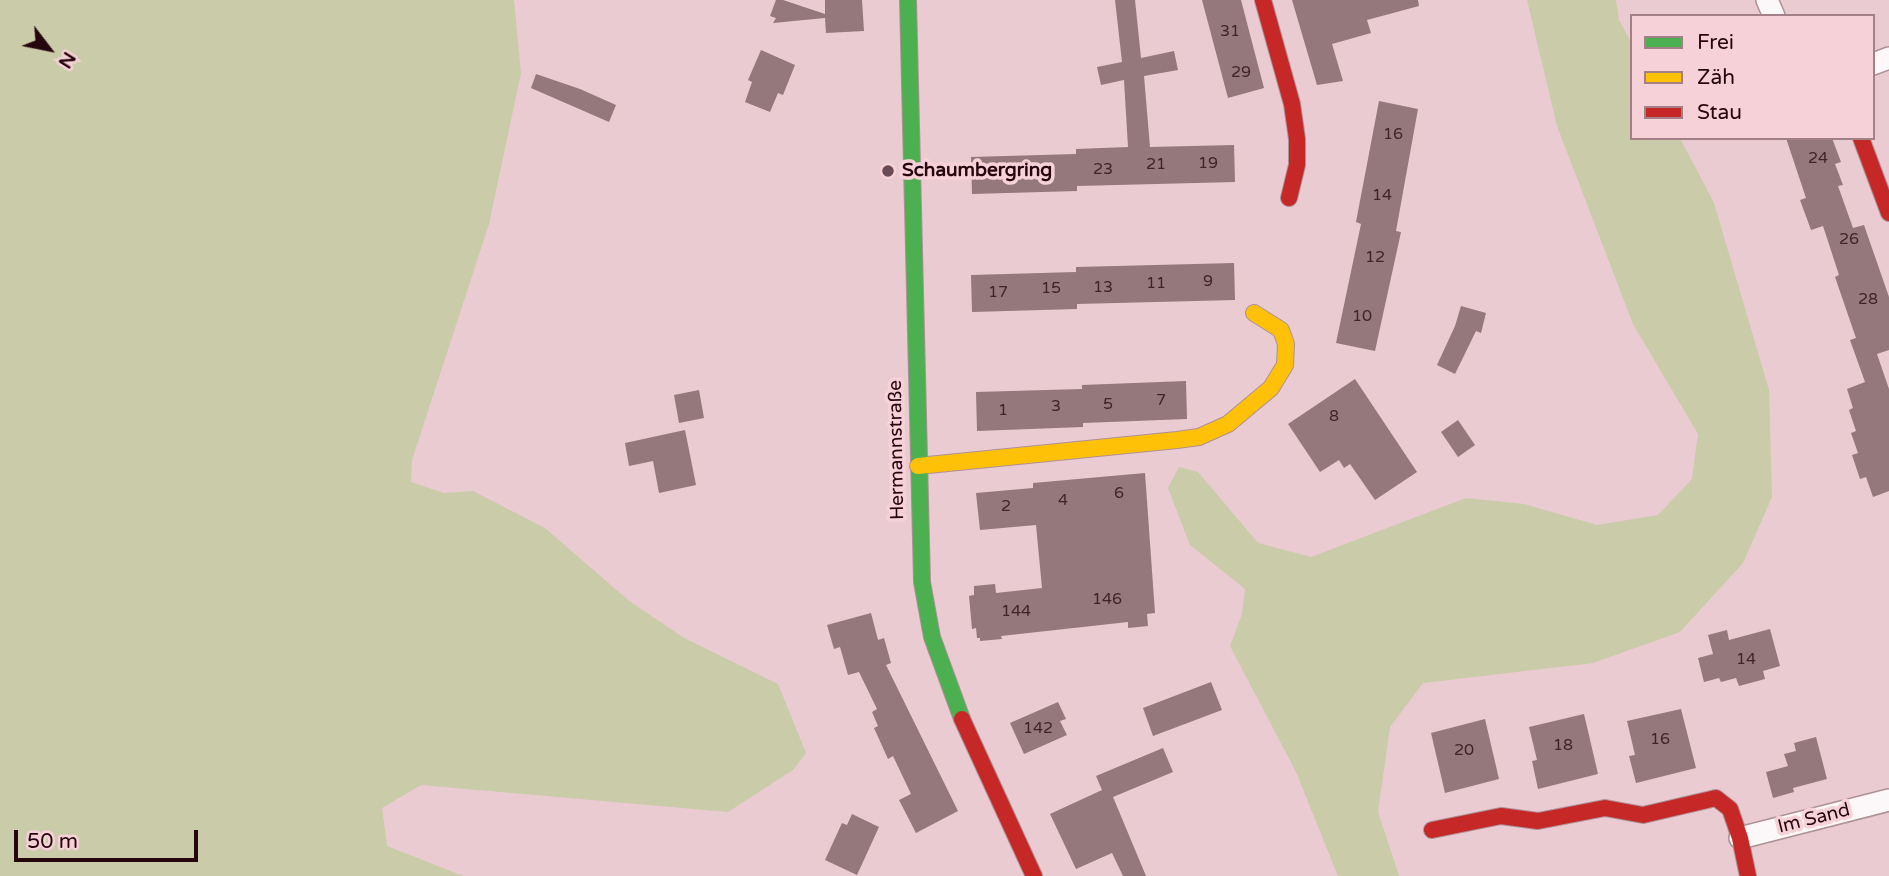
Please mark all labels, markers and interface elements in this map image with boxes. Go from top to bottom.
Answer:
north arrow [14,14,84,84]
legend [1630,14,1875,140]
house number: 31 [1220,22,1240,42]
text: Frei [1697,30,1734,55]
text: N [53,48,80,72]
house number: 29 [1231,63,1251,83]
text: Zäh [1697,65,1735,90]
text: Stau [1697,100,1742,125]
house number: 16 [1383,125,1403,145]
house number: 24 [1808,149,1828,169]
house number: 19 [1198,154,1218,174]
house number: 21 [1146,155,1166,175]
place label: Schaumbergring [902,160,1052,182]
house number: 23 [1093,160,1113,180]
marker: Schaumbergring [880,163,896,179]
house number: 14 [1372,186,1392,206]
house number: 26 [1839,230,1859,250]
house number: 12 [1365,248,1385,268]
house number: 9 [1203,272,1213,292]
house number: 11 [1146,274,1166,294]
house number: 13 [1093,278,1113,298]
house number: 15 [1041,279,1061,299]
house number: 17 [988,283,1008,303]
house number: 28 [1858,290,1878,310]
house number: 10 [1352,307,1372,327]
street label: Hermannstraße [884,380,910,520]
house number: 7 [1156,391,1166,411]
house number: 5 [1103,395,1113,415]
house number: 3 [1051,397,1061,417]
house number: 1 [998,401,1008,421]
house number: 8 [1329,407,1339,427]
house number: 6 [1114,484,1124,504]
house number: 4 [1058,491,1068,511]
house number: 2 [1001,497,1011,517]
house number: 146 [1092,590,1122,610]
house number: 144 [1001,602,1031,622]
house number: 14 [1736,650,1756,670]
house number: 142 [1023,719,1053,739]
house number: 16 [1650,730,1670,750]
house number: 18 [1553,736,1573,756]
house number: 20 [1454,741,1474,761]
street label: Im Sand [1776,799,1852,839]
scale bar [18,816,201,860]
text: 50 m [27,829,78,854]

